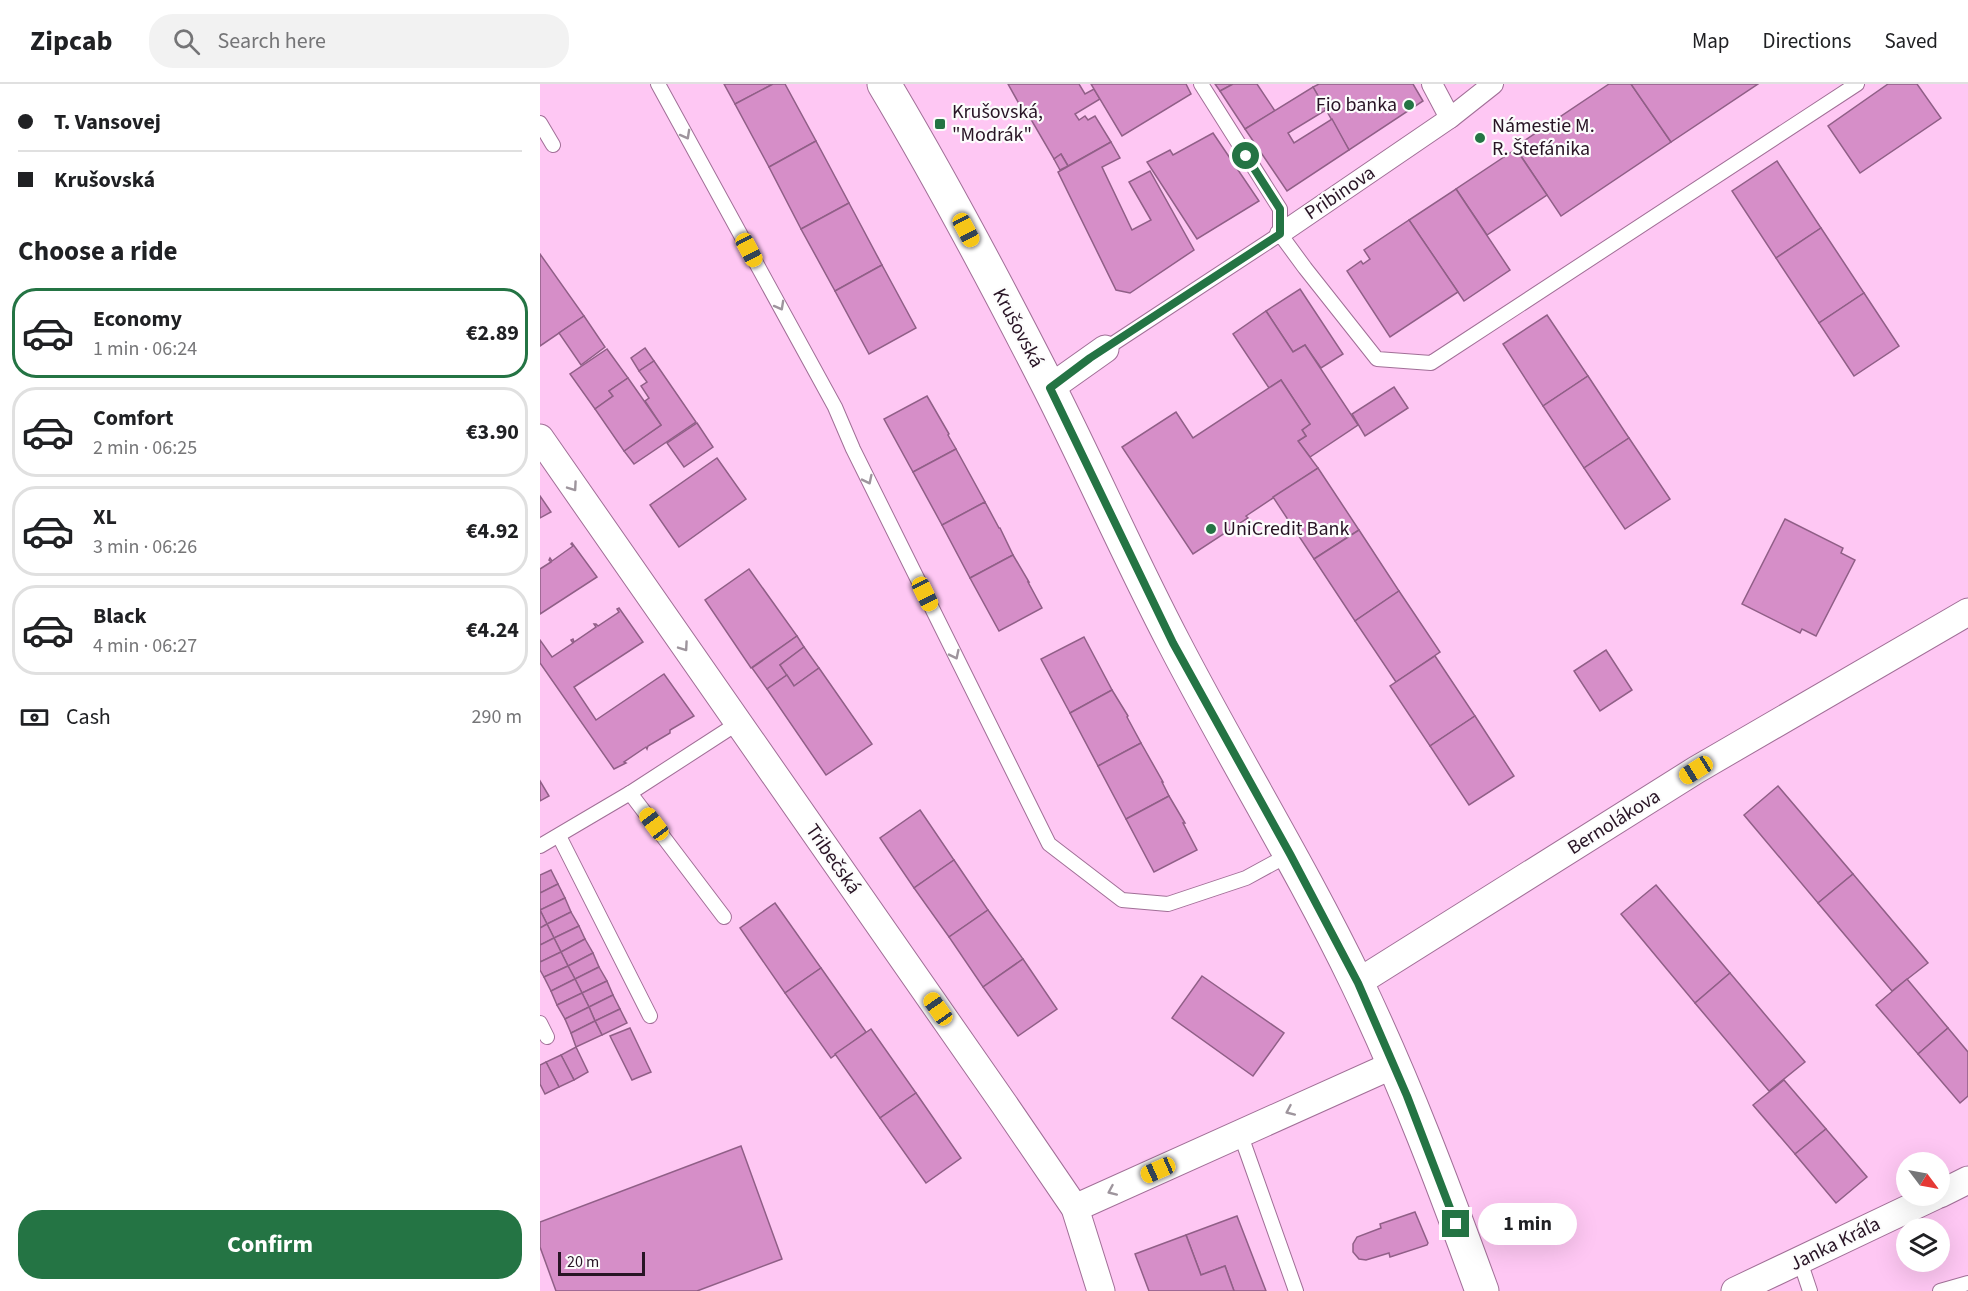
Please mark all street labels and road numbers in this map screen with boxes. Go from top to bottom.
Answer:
street label: Pribinova [1299,159,1381,227]
street label: Krušovská [985,283,1051,373]
street label: Bernolákova [1562,782,1666,862]
street label: Tribečská [799,818,867,900]
street label: Janka Kráľa [1785,1210,1885,1278]

